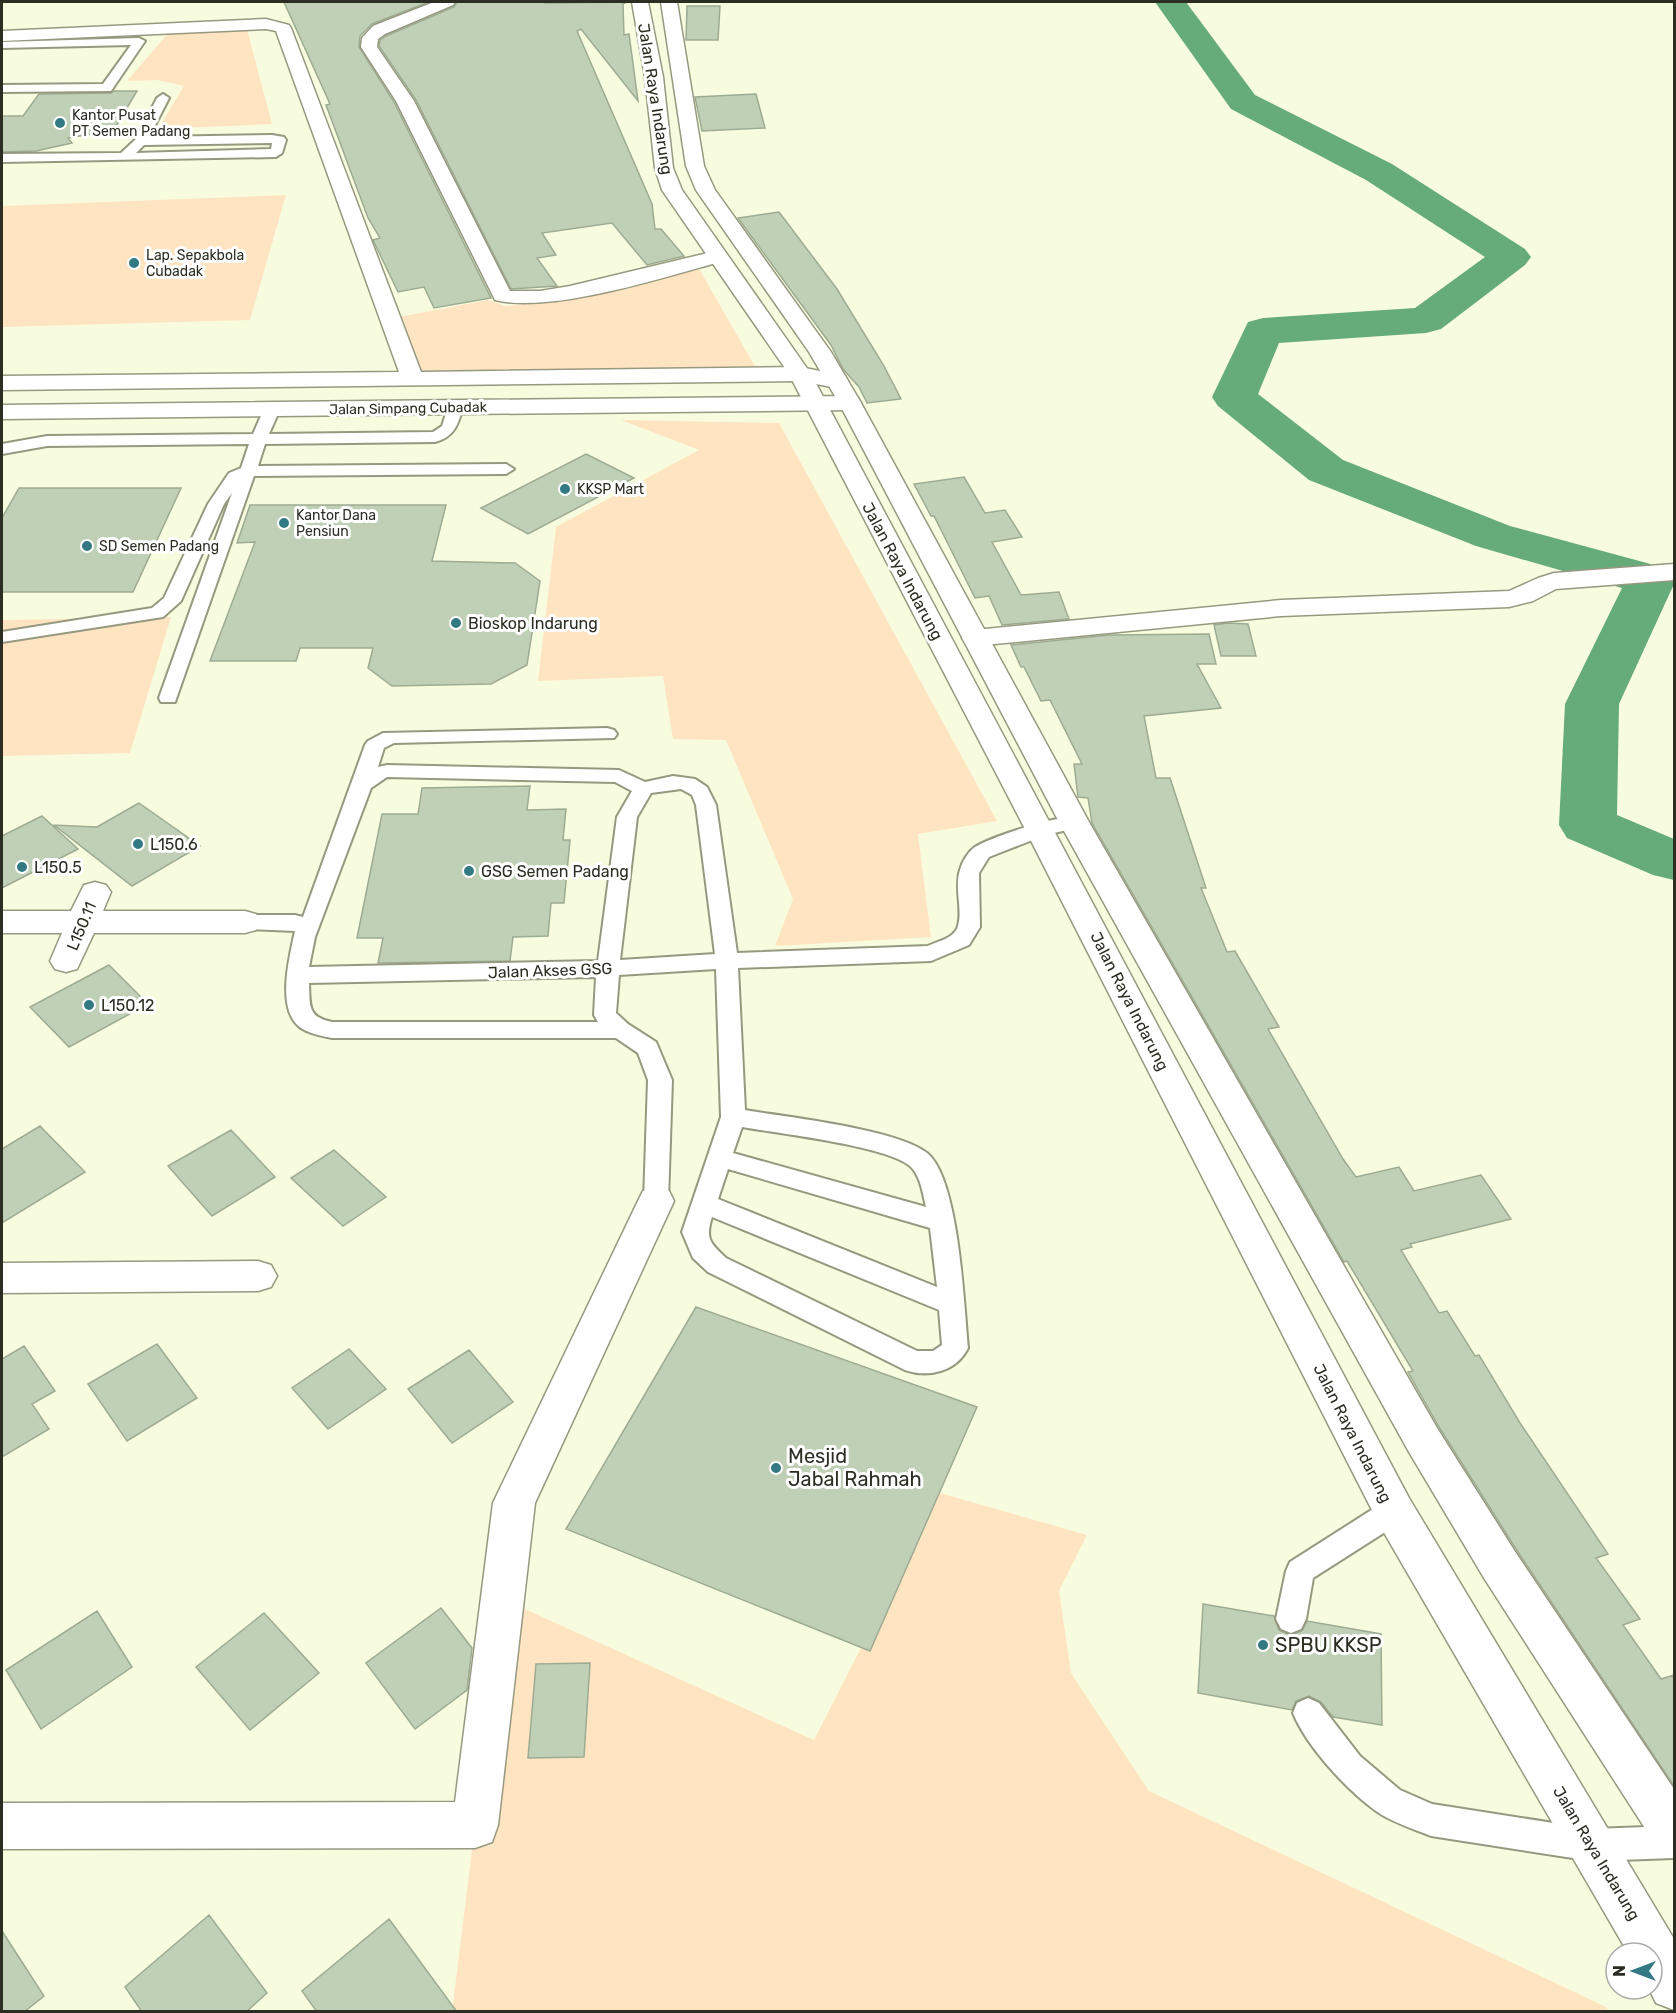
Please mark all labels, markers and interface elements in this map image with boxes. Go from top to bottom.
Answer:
street label: Jalan Raya Indarung [634,22,677,176]
place label: Kantor Pusat PT Semen Padang [72,107,190,140]
marker: Kantor Pusat PT Semen Padang [53,116,67,130]
place label: Lap. Sepakbola Cubadak [146,247,244,280]
marker: Lap. Sepakbola Cubadak [127,256,141,270]
street label: Jalan Simpang Cubadak [329,399,488,418]
place label: KKSP Mart [577,481,645,498]
marker: KKSP Mart [558,482,572,496]
street label: Jalan Raya Indarung [858,499,947,643]
place label: Kantor Dana Pensiun [296,507,376,540]
marker: Kantor Dana Pensiun [277,516,291,530]
place label: SD Semen Padang [99,538,219,555]
marker: SD Semen Padang [80,539,94,553]
place label: Bioskop Indarung [468,614,598,633]
marker: Bioskop Indarung [449,616,463,630]
place label: L150.6 [150,835,198,854]
marker: L150.6 [131,837,145,851]
place label: L150.5 [34,858,82,877]
marker: L150.5 [15,860,29,874]
place label: GSG Semen Padang [481,862,629,881]
marker: GSG Semen Padang [462,864,476,878]
street label: L150.11 [63,899,100,953]
street label: Jalan Raya Indarung [1086,929,1173,1074]
street label: Jalan Akses GSG [487,959,613,982]
place label: L150.12 [101,996,154,1015]
marker: L150.12 [82,998,96,1012]
street label: Jalan Raya Indarung [1309,1361,1396,1506]
place label: Mesjid Jabal Rahmah [788,1444,922,1491]
marker: Mesjid Jabal Rahmah [769,1461,783,1475]
place label: SPBU KKSP [1275,1633,1382,1657]
marker: SPBU KKSP [1256,1638,1270,1652]
street label: Jalan Raya Indarung [1549,1783,1644,1924]
north arrow [1604,1941,1664,2001]
text: N [1610,1965,1629,1977]

